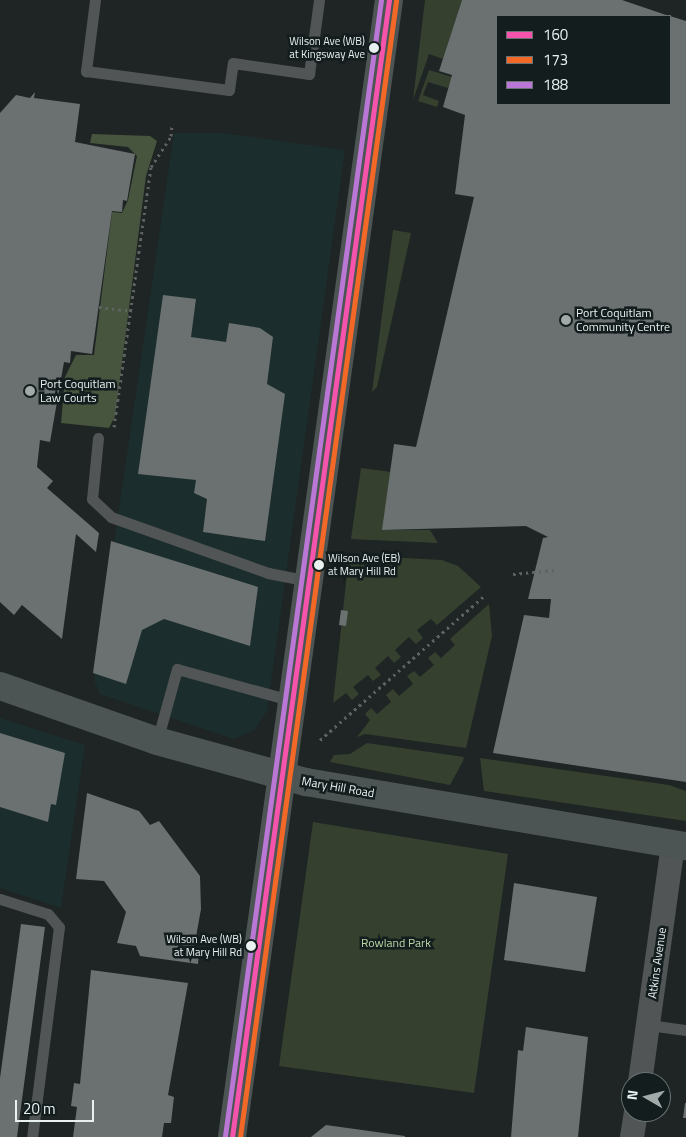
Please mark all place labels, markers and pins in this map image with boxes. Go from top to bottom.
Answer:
place label: Wilson Ave (WB) at Kingsway Ave [289,35,365,61]
marker: Wilson Ave (WB) at Kingsway Ave [369,43,379,53]
place label: Port Coquitlam Community Centre [576,306,670,334]
marker: Port Coquitlam Community Centre [560,314,572,326]
place label: Port Coquitlam Law Courts [40,377,115,405]
marker: Port Coquitlam Law Courts [24,385,36,397]
place label: Wilson Ave (EB) at Mary Hill Rd [328,552,400,578]
marker: Wilson Ave (EB) at Mary Hill Rd [314,560,324,570]
place label: Wilson Ave (WB) at Mary Hill Rd [166,933,242,959]
marker: Wilson Ave (WB) at Mary Hill Rd [246,941,256,951]

